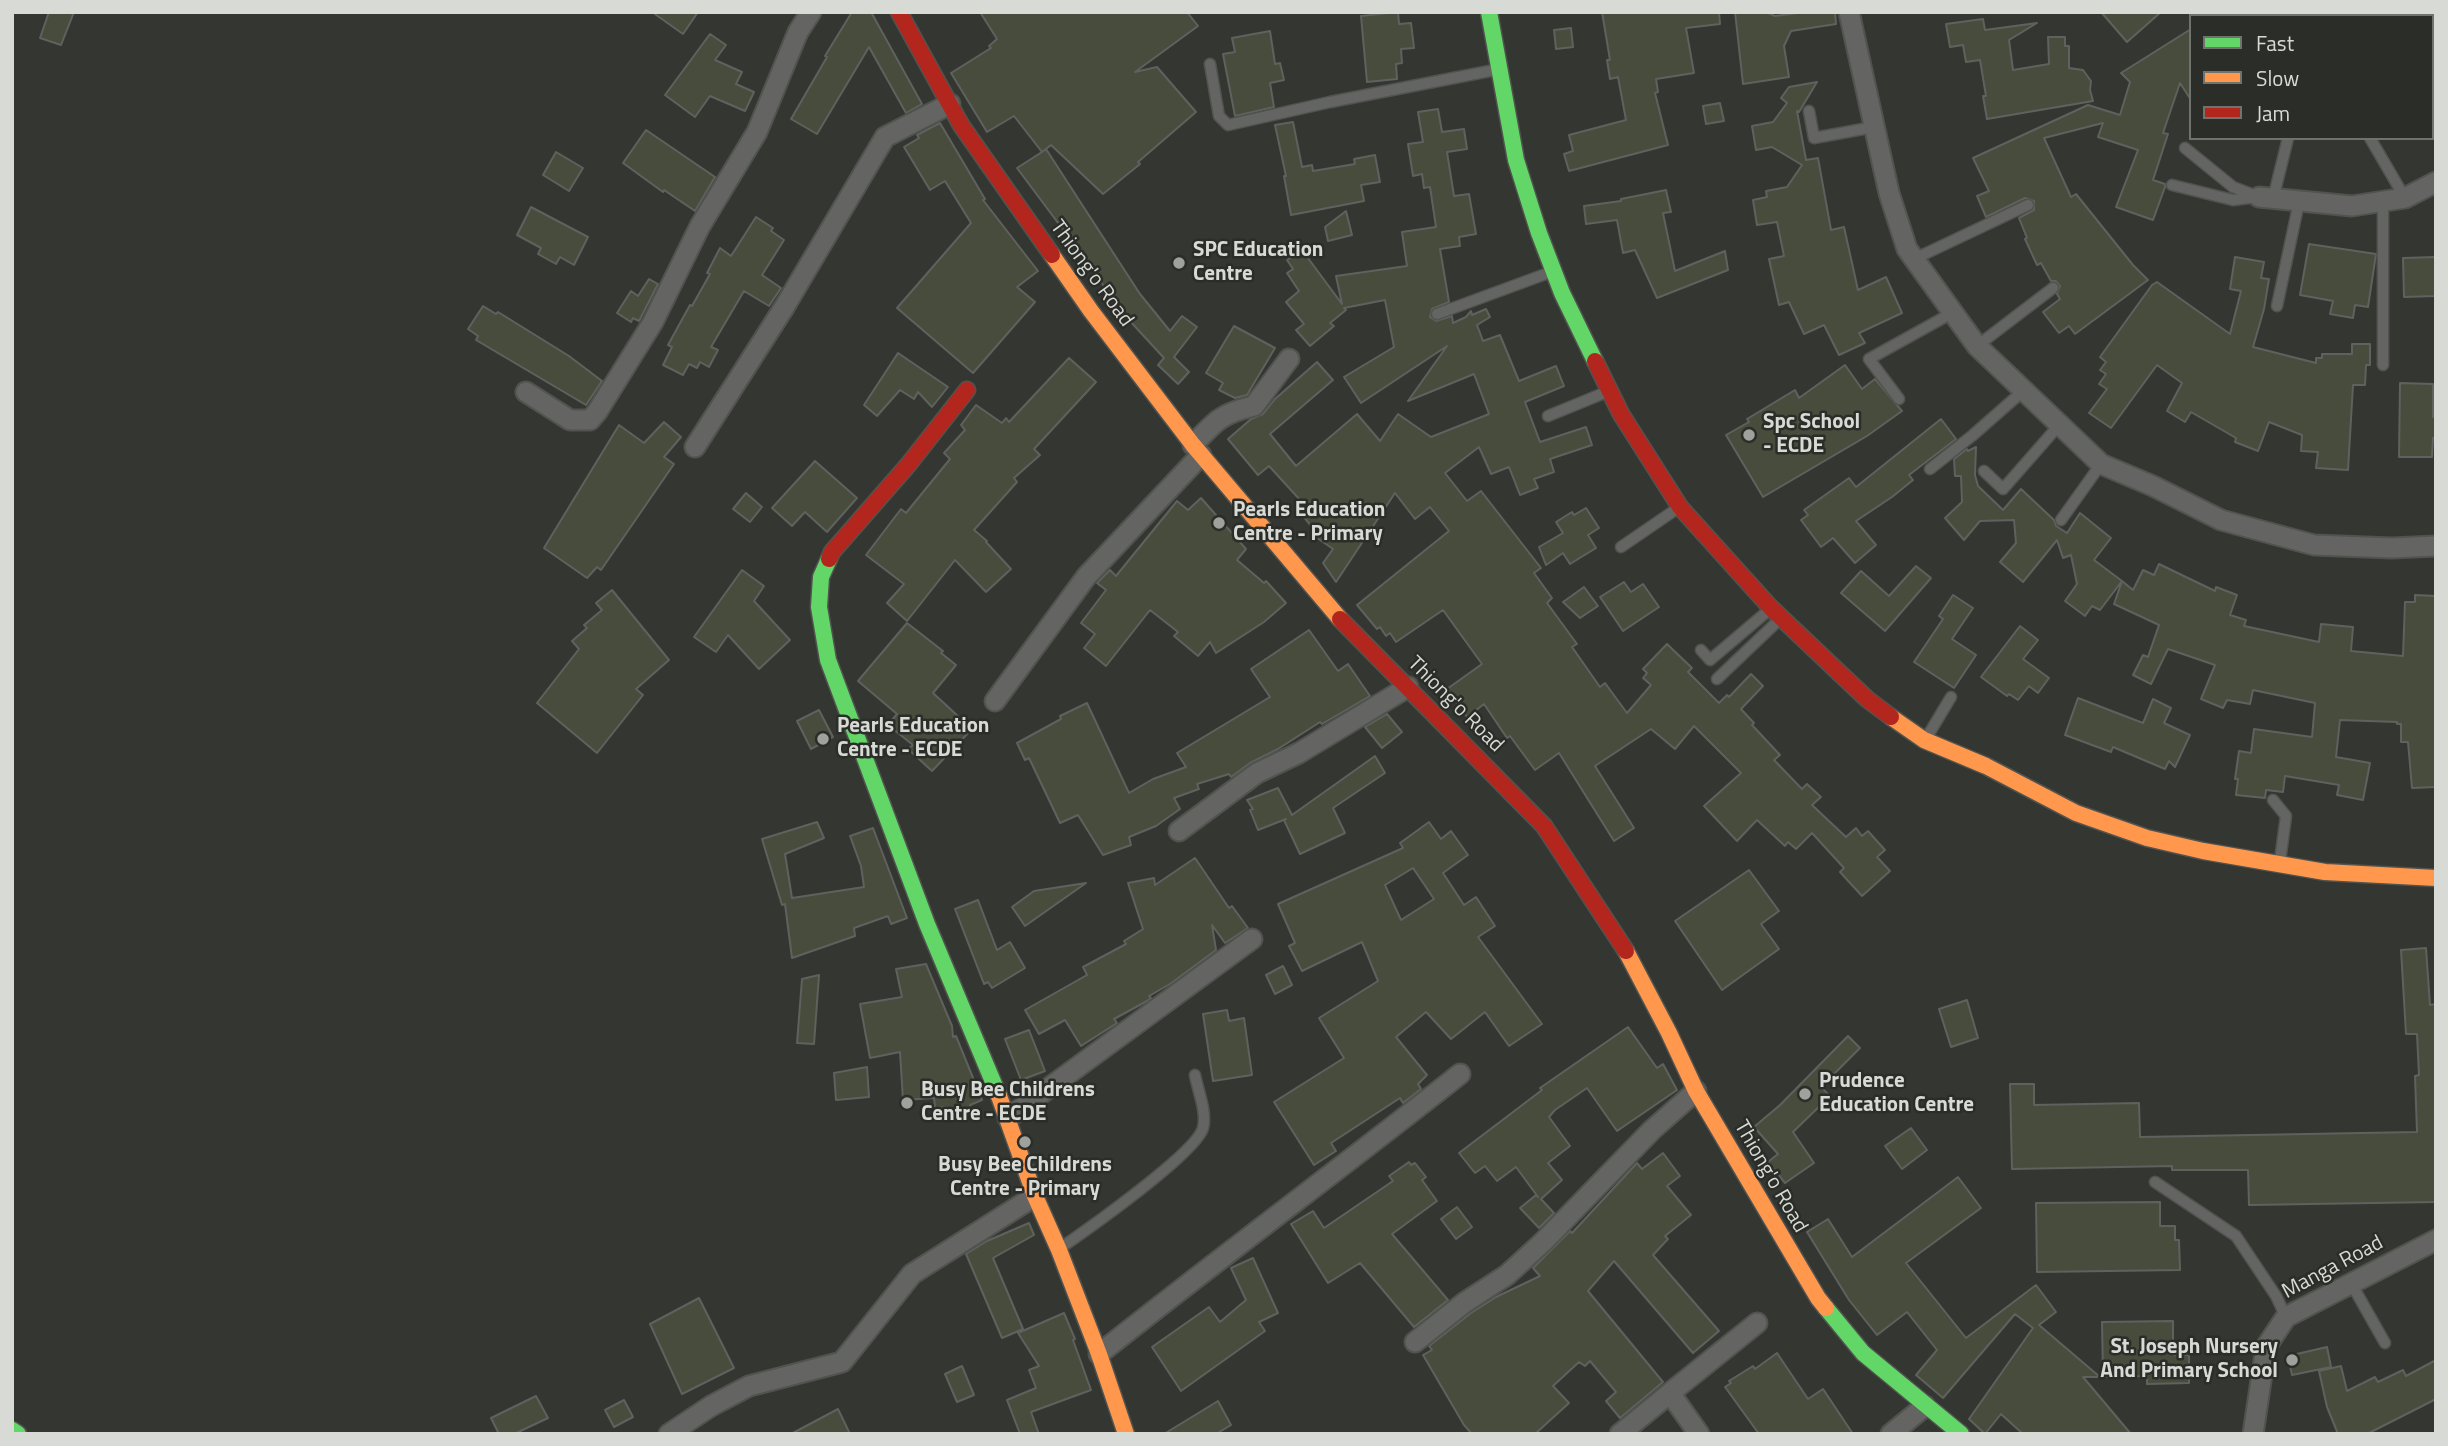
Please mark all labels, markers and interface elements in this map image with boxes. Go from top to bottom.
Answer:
legend [2189,14,2434,140]
text: Fast [2256,27,2294,59]
text: Slow [2256,62,2299,94]
text: Jam [2256,97,2290,129]
street label: Thiong'o Road [1044,216,1138,332]
place label: SPC Education Centre [1193,238,1323,288]
marker: SPC Education Centre [1171,255,1187,271]
place label: Spc School - ECDE [1763,410,1860,460]
marker: Spc School - ECDE [1741,427,1757,443]
place label: Pearls Education Centre - Primary [1233,498,1385,548]
marker: Pearls Education Centre - Primary [1211,515,1227,531]
street label: Thiong'o Road [1402,652,1508,758]
place label: Pearls Education Centre - ECDE [837,714,989,764]
marker: Pearls Education Centre - ECDE [815,731,831,747]
place label: Prudence Education Centre [1819,1069,1974,1119]
place label: Busy Bee Childrens Centre - ECDE [921,1078,1095,1128]
marker: Prudence Education Centre [1797,1086,1813,1102]
marker: Busy Bee Childrens Centre - ECDE [899,1095,915,1111]
street label: Thiong'o Road [1728,1116,1812,1238]
marker: Busy Bee Childrens Centre - Primary [1017,1134,1033,1150]
place label: Busy Bee Childrens Centre - Primary [938,1153,1112,1203]
street label: Manga Road [2278,1231,2388,1305]
place label: St. Joseph Nursery And Primary School [2100,1335,2278,1385]
marker: St. Joseph Nursery And Primary School [2284,1352,2300,1368]

